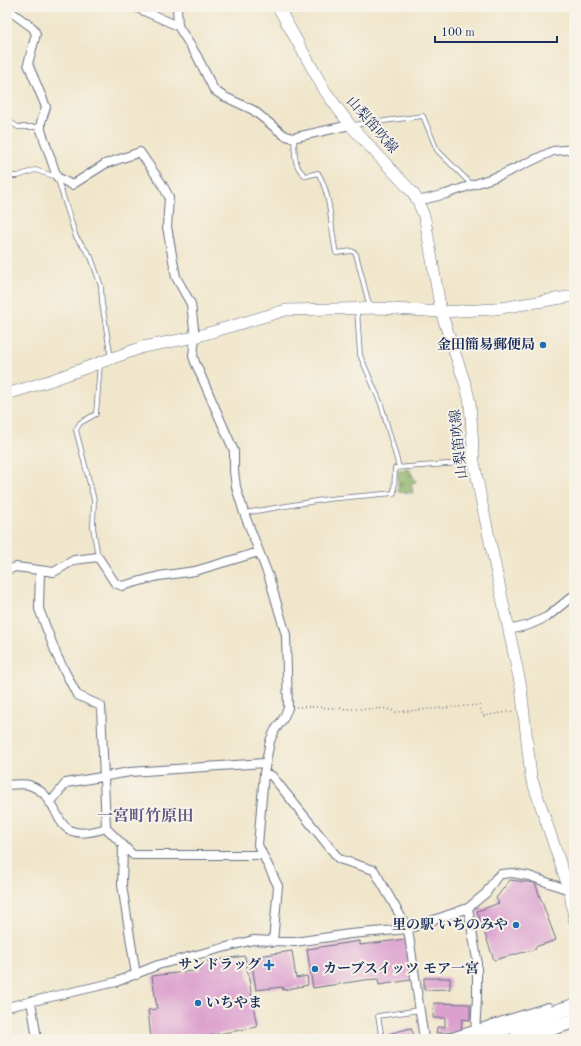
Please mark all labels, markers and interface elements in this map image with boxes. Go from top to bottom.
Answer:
scale bar [435,18,557,44]
text: 100 m [441,27,475,39]
street label: 山梨笛吹線 [344,93,401,156]
place label: 金田簡易郵便局 [437,337,535,352]
marker: 金田簡易郵便局 [538,340,548,350]
street label: 山梨笛吹線 [447,408,470,480]
district label: 一宮町竹原田 [97,807,193,825]
place label: 里の駅 いちのみや [392,917,508,932]
marker: 里の駅 いちのみや [511,920,521,930]
place label: サンドラッグ [178,957,261,972]
marker: サンドラッグ [264,960,274,970]
place label: カーブスイッツ モア一宮 [323,961,479,976]
marker: カーブスイッツ モア一宮 [310,964,320,974]
place label: いちやま [206,995,262,1010]
marker: いちやま [193,998,203,1008]

